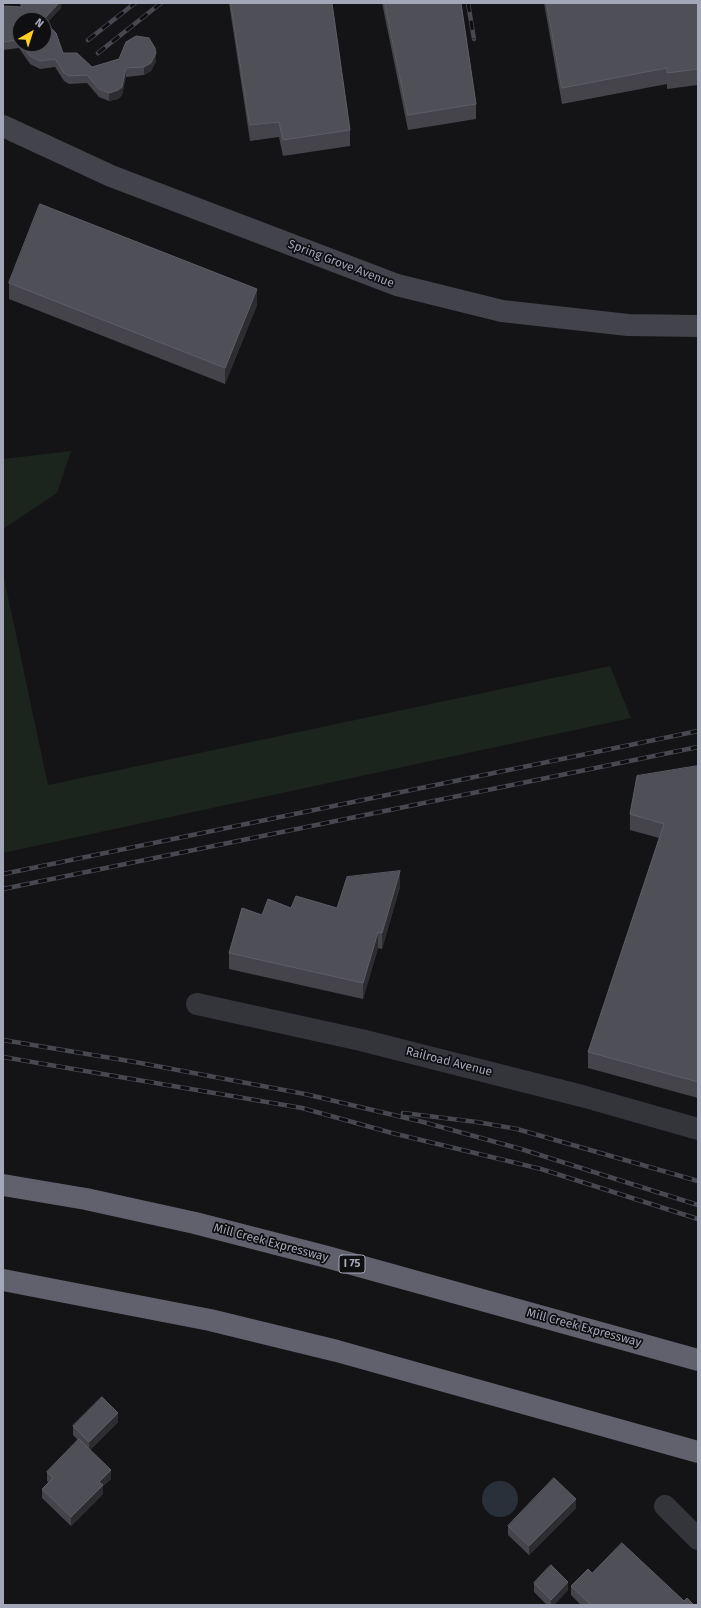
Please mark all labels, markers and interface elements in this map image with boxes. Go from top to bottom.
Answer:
north arrow [12,12,52,52]
text: N [32,16,46,30]
street label: Spring Grove Avenue [286,237,396,291]
street label: Railroad Avenue [404,1044,494,1080]
street label: Mill Creek Expressway [212,1221,330,1265]
road number: I 75 [339,1255,365,1273]
street label: Mill Creek Expressway [525,1306,643,1350]

